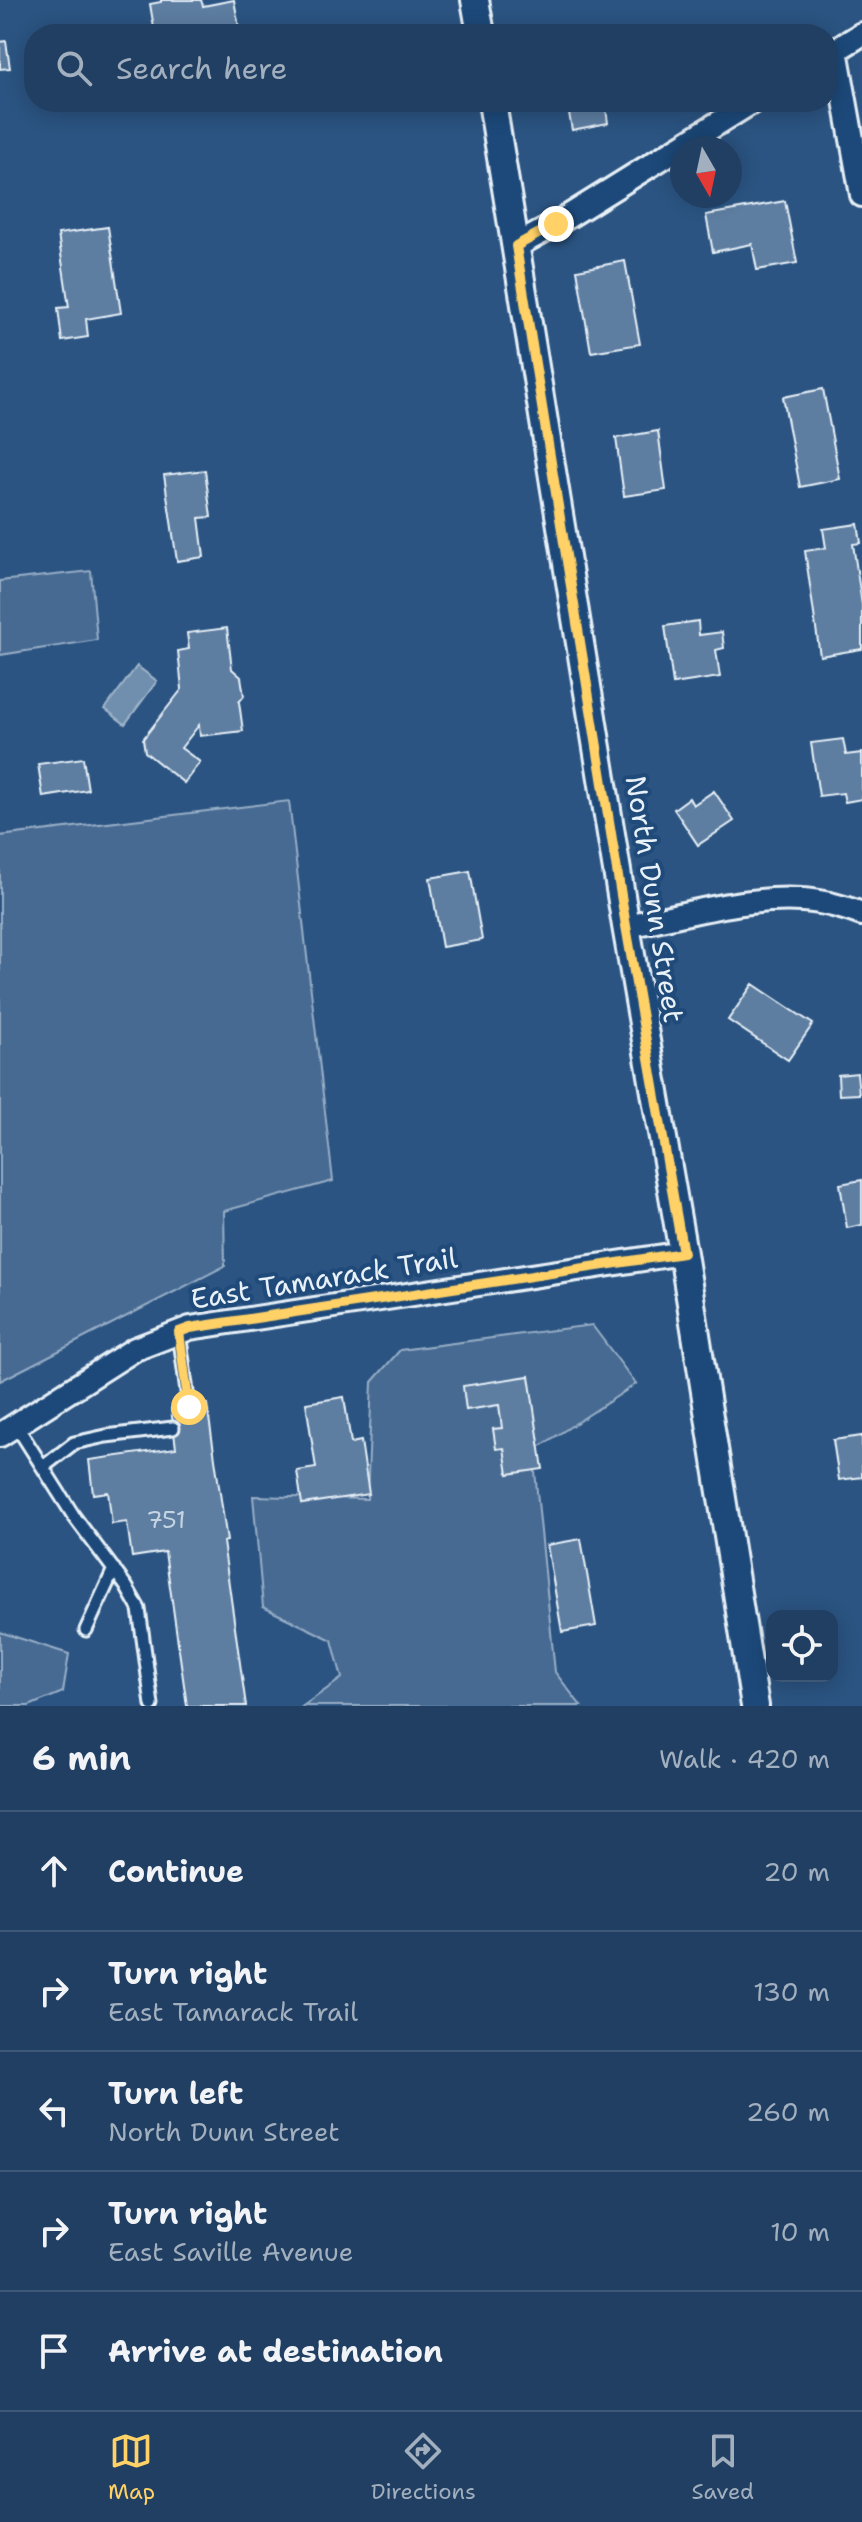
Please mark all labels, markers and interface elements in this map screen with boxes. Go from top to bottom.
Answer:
search box [24,24,838,112]
icon: search [52,46,96,90]
text: Search here [116,48,287,89]
north arrow [670,136,742,208]
route end [538,206,574,242]
street label: North Dunn Street [617,773,693,1025]
street label: East Tamarack Trail [188,1238,461,1318]
route start [171,1389,207,1425]
house number: 751 [146,1504,186,1536]
map controls [766,1610,838,1682]
button: locate [766,1610,838,1682]
text: 6 min [32,1735,131,1781]
text: Walk · 420 m [659,1741,830,1776]
icon: ahead [32,1849,76,1893]
text: Continue [108,1851,244,1892]
text: 20 m [763,1854,830,1889]
text: Turn right [108,1953,267,1994]
icon: right [32,1969,76,2013]
text: 130 m [753,1974,830,2009]
text: East Tamarack Trail [108,1994,358,2029]
text: Turn left [108,2073,243,2114]
icon: left [32,2089,76,2133]
text: 260 m [746,2094,830,2129]
text: North Dunn Street [108,2114,340,2149]
text: Turn right [108,2193,267,2234]
icon: right [32,2209,76,2253]
text: 10 m [770,2214,830,2249]
text: East Saville Avenue [108,2234,353,2269]
icon: arrive [32,2329,76,2373]
text: Arrive at destination [108,2331,443,2372]
tab: Map [108,2429,155,2506]
tab: Directions [371,2429,476,2506]
tab: Saved [692,2429,754,2506]

